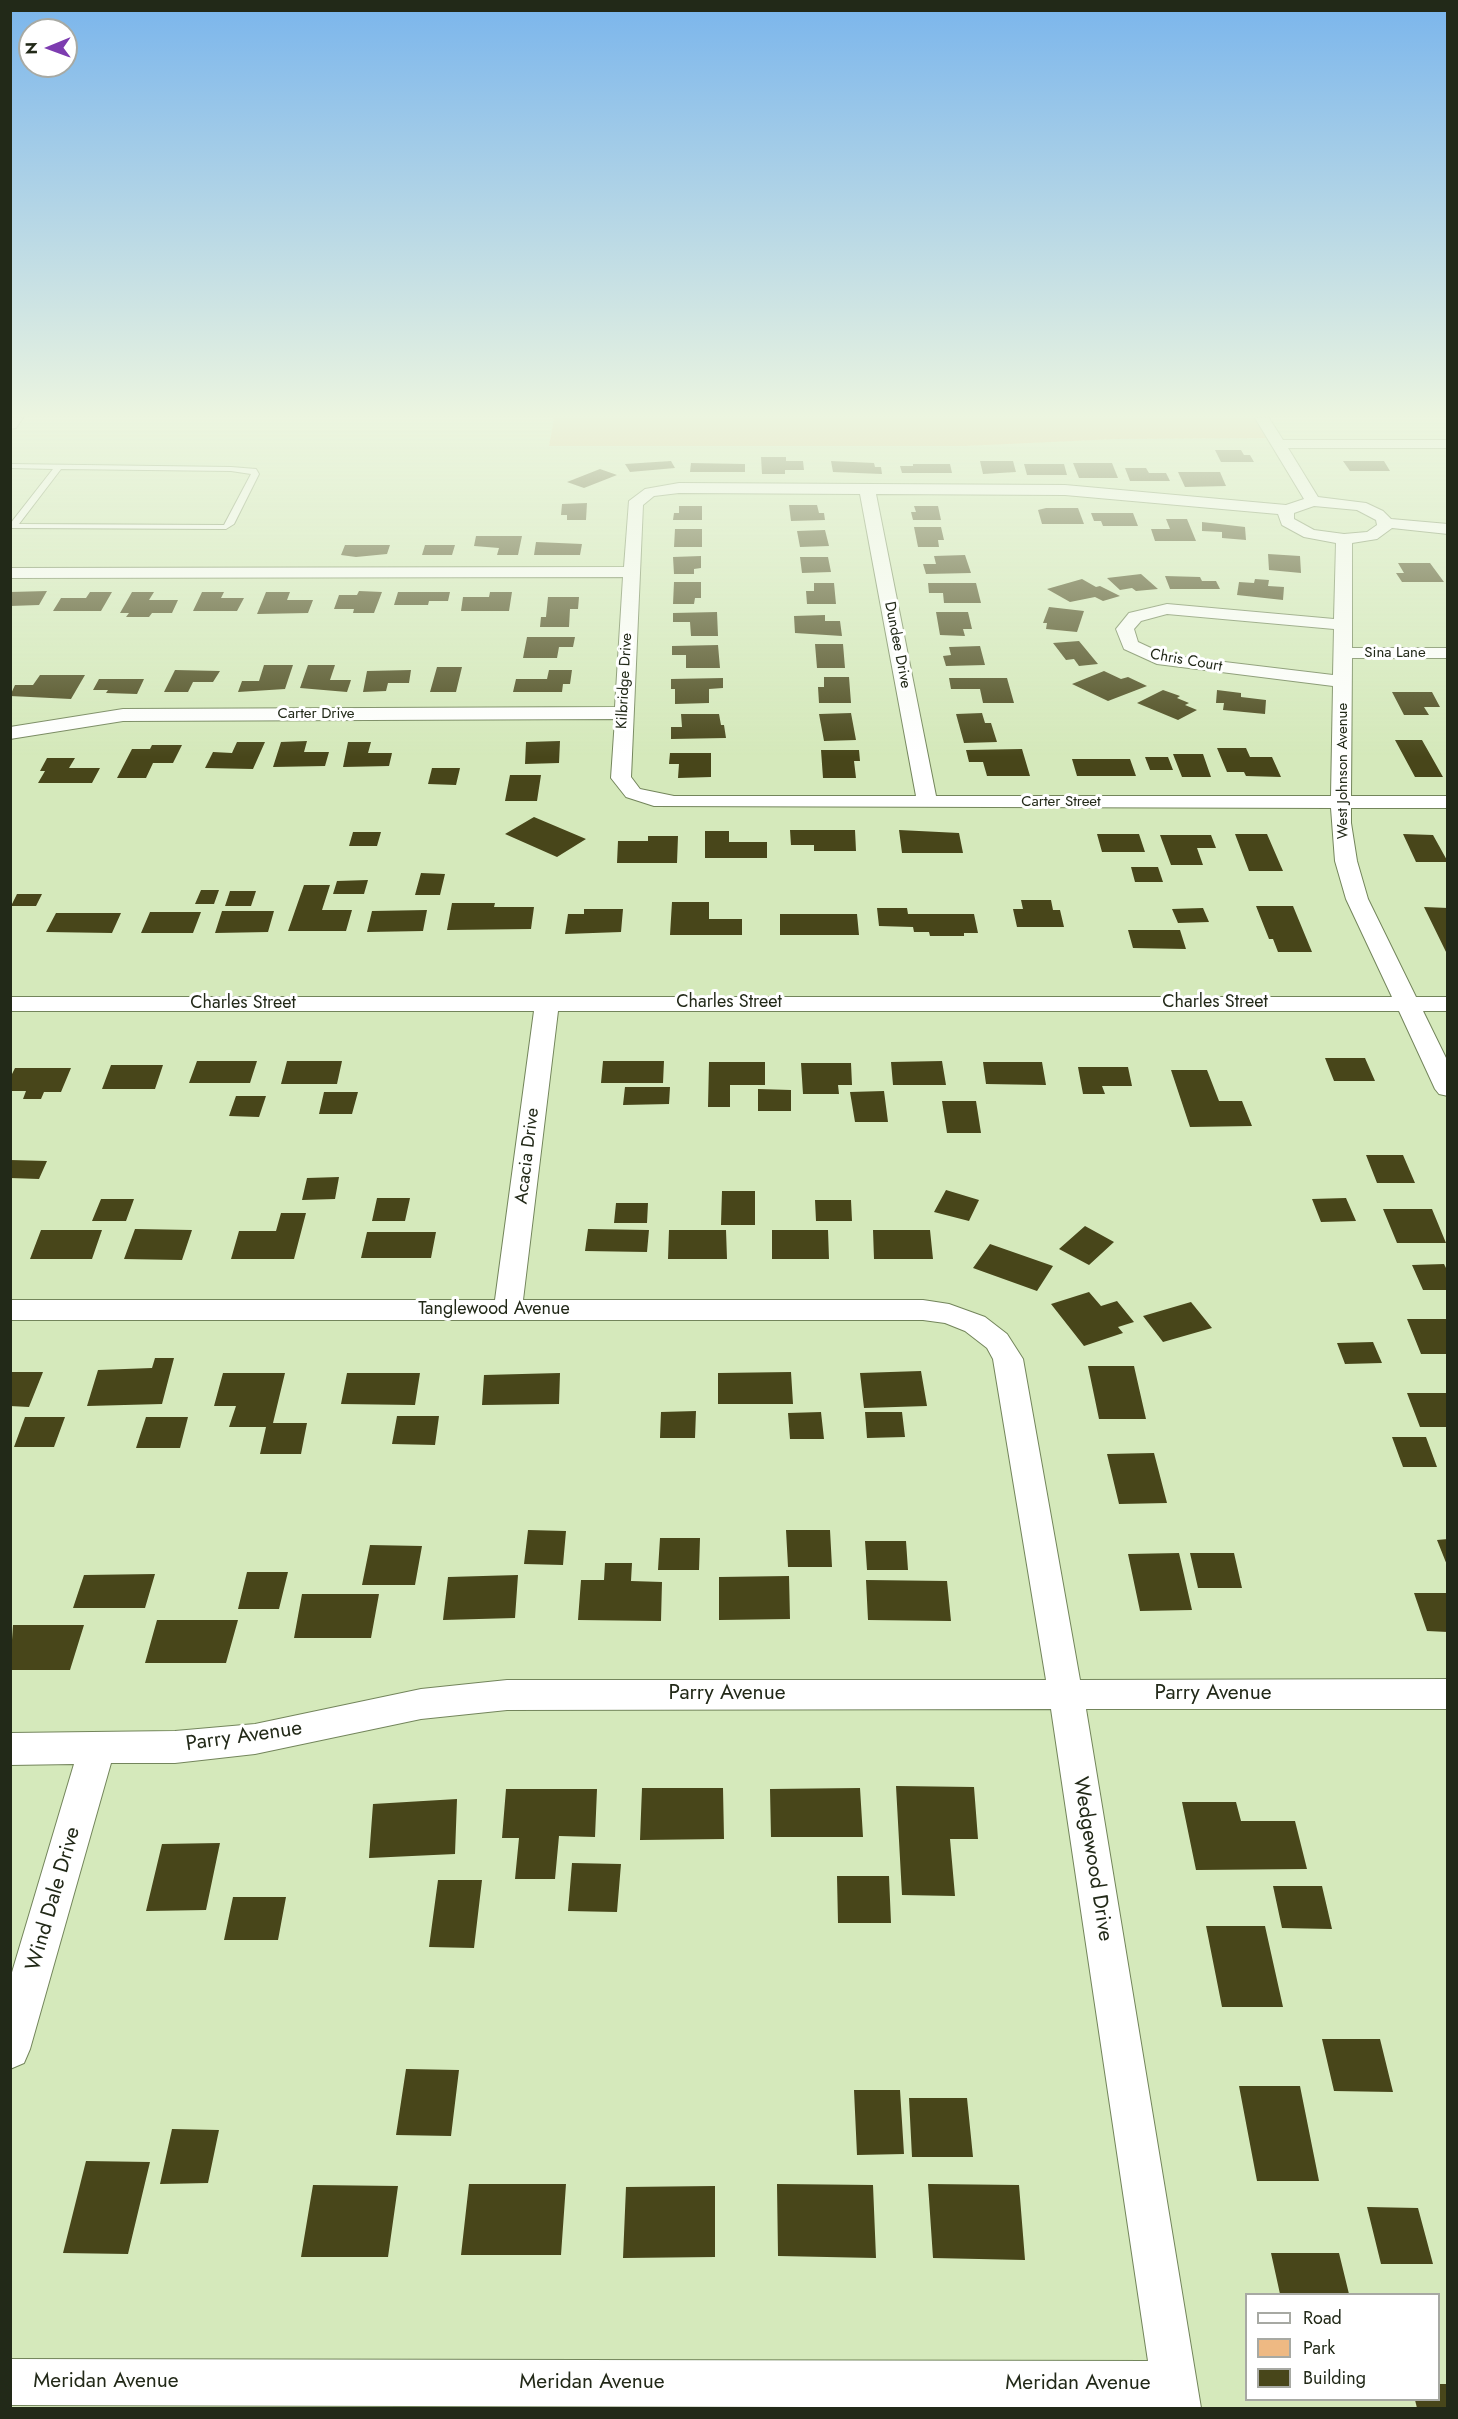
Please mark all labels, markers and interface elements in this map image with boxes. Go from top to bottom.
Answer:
north arrow [18,18,78,78]
text: N [20,42,43,55]
street label: Dundee Drive [880,600,914,690]
street label: Kilbridge Drive [613,633,637,729]
street label: Sina Lane [1364,644,1426,662]
street label: Chris Court [1149,646,1223,676]
street label: West Johnson Avenue [1334,703,1352,839]
street label: Carter Drive [278,705,354,723]
street label: Carter Street [1021,793,1101,811]
street label: Charles Street [676,992,782,1014]
street label: Charles Street [1162,992,1268,1014]
street label: Charles Street [190,993,296,1015]
street label: Acacia Drive [511,1107,545,1205]
street label: Tanglewood Avenue [418,1299,570,1321]
street label: Parry Avenue [669,1681,785,1707]
street label: Parry Avenue [1155,1681,1271,1707]
street label: Parry Avenue [184,1716,304,1758]
street label: Wedgewood Drive [1067,1775,1117,1943]
street label: Wind Dale Drive [21,1824,87,1974]
legend [1245,2293,1440,2401]
text: Road [1303,2305,1342,2331]
text: Park [1303,2335,1335,2361]
text: Building [1303,2365,1366,2391]
street label: Meridan Avenue [33,2369,179,2395]
street label: Meridan Avenue [519,2370,665,2396]
street label: Meridan Avenue [1005,2371,1151,2397]

